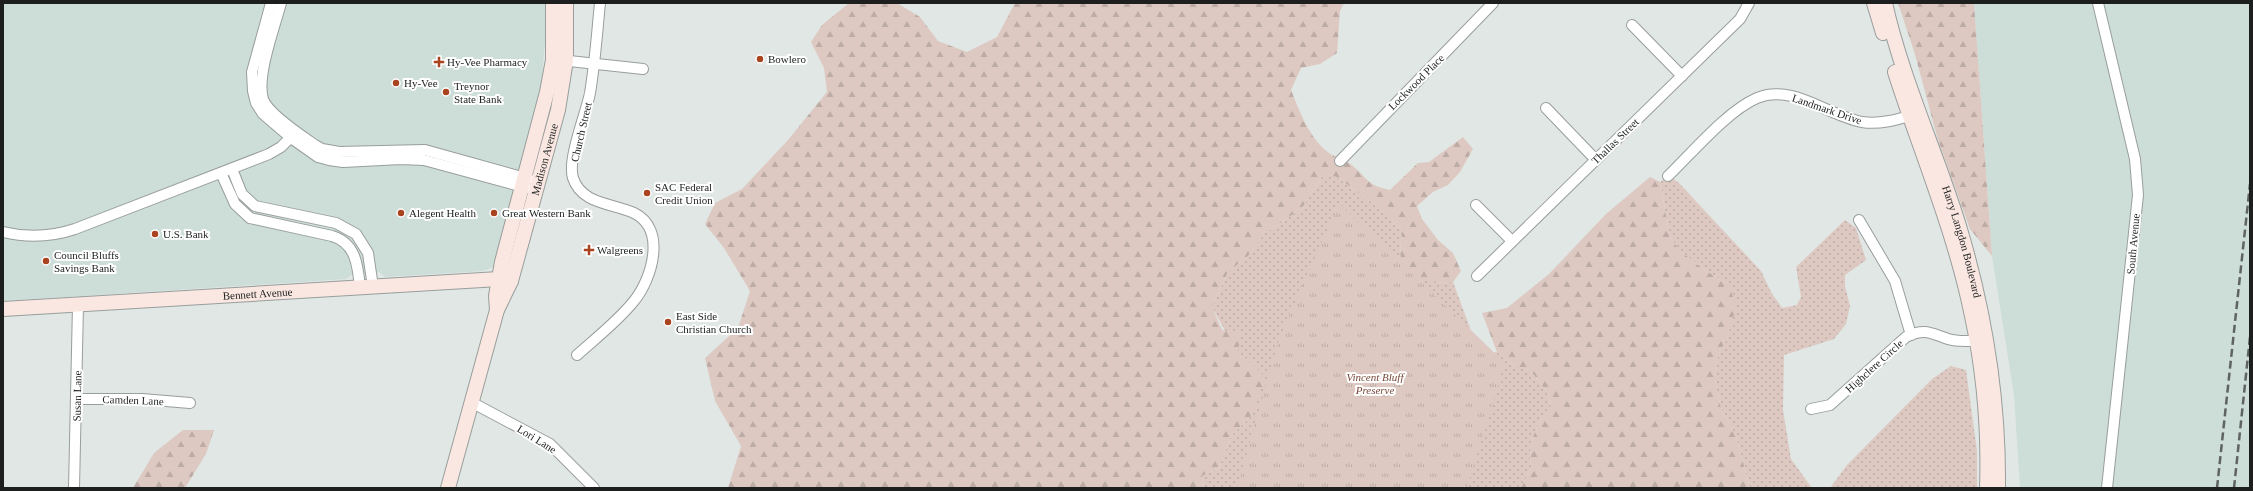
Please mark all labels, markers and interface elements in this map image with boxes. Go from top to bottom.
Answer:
street label: Lockwood Place [1386,52,1446,112]
place label: Bowlero [768,53,806,65]
marker: Bowlero [755,54,765,64]
place label: Hy-Vee Pharmacy [447,56,528,68]
marker: Hy-Vee Pharmacy [434,57,444,67]
place label: Hy-Vee [404,77,438,89]
marker: Hy-Vee [391,78,401,88]
place label: Treynor State Bank [454,80,502,105]
marker: Treynor State Bank [441,87,451,97]
street label: Landmark Drive [1791,91,1864,127]
street label: Church Street [568,101,594,163]
street label: Thallas Street [1589,116,1641,166]
street label: Madison Avenue [529,122,560,197]
place label: SAC Federal Credit Union [655,181,713,206]
street label: Harry Langdon Boulevard [1940,184,1984,299]
marker: SAC Federal Credit Union [642,188,652,198]
place label: Alegent Health [409,207,476,219]
place label: Great Western Bank [502,207,591,219]
marker: Alegent Health [396,208,406,218]
marker: Great Western Bank [489,208,499,218]
street label: South Avenue [2124,213,2142,275]
place label: U.S. Bank [163,228,209,240]
marker: U.S. Bank [150,229,160,239]
place label: Walgreens [597,244,643,256]
marker: Walgreens [584,245,594,255]
place label: Council Bluffs Savings Bank [54,249,119,274]
marker: Council Bluffs Savings Bank [41,256,51,266]
street label: Bennett Avenue [222,286,293,302]
place label: East Side Christian Church [676,310,752,335]
marker: East Side Christian Church [663,317,673,327]
street label: Highclere Circle [1843,337,1905,395]
street label: Susan Lane [71,370,83,422]
park label: Vincent Bluff Preserve [1347,371,1405,396]
street label: Camden Lane [102,393,164,407]
street label: Lori Lane [515,422,559,456]

